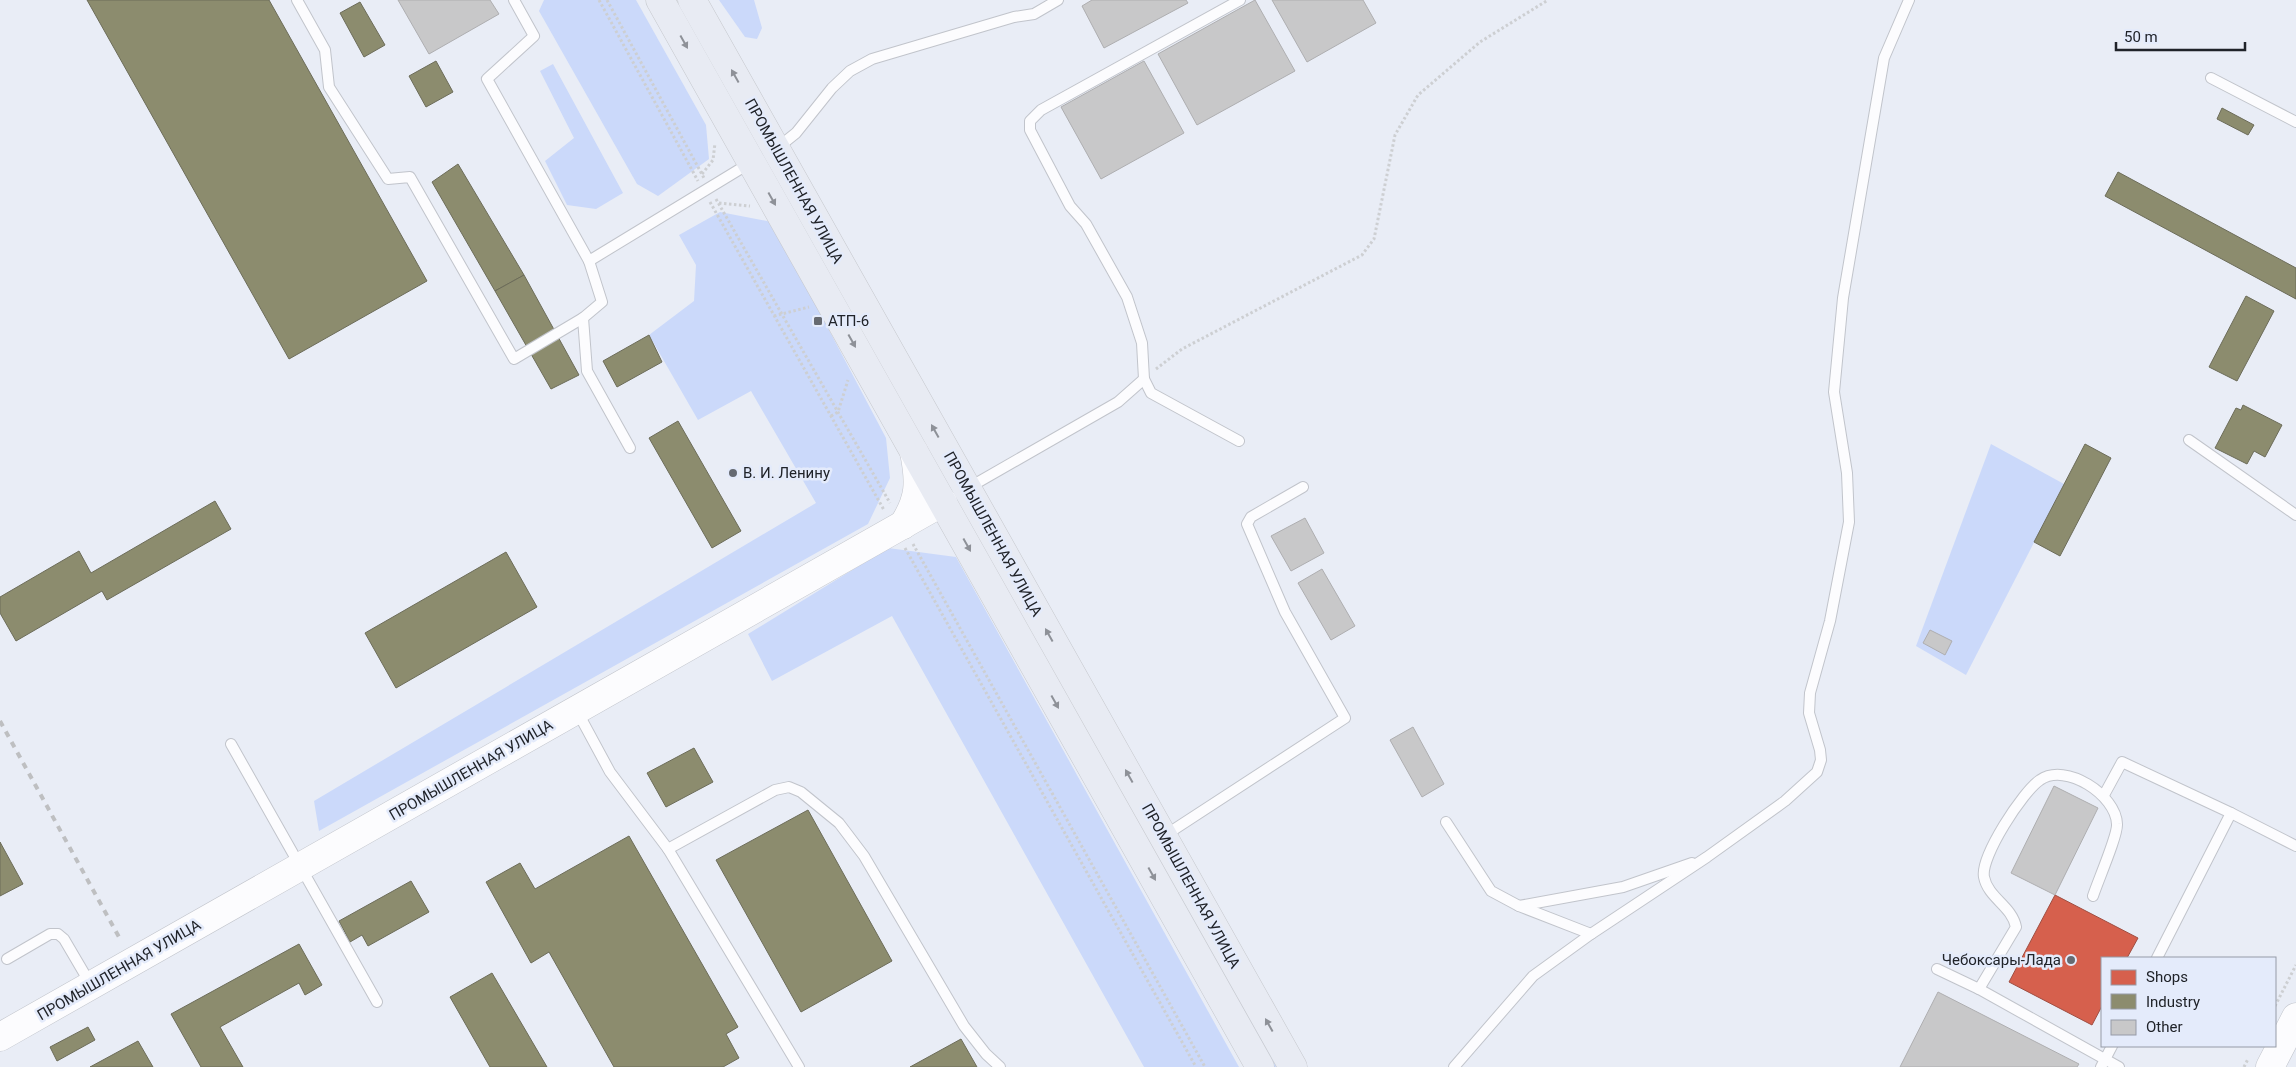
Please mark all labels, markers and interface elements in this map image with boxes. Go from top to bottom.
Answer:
scale bar [2116,20,2245,52]
text: 50 m [2124,28,2158,46]
one-way arrow [680,35,688,50]
one-way arrow [731,70,740,83]
street label: ПРОМЫШЛЕННАЯ УЛИЦА [741,95,847,267]
one-way arrow [768,192,776,207]
place label: АТП-6 [828,312,869,330]
marker: АТП-6 [812,315,824,327]
one-way arrow [847,334,856,348]
one-way arrow [930,424,939,437]
street label: ПРОМЫШЛЕННАЯ УЛИЦА [940,448,1046,620]
place label: В. И. Ленину [743,464,830,482]
marker: В. И. Ленину [727,467,739,479]
one-way arrow [962,538,971,552]
one-way arrow [1045,628,1054,641]
one-way arrow [1051,694,1059,709]
street label: ПРОМЫШЛЕННАЯ УЛИЦА [386,716,556,824]
one-way arrow [1125,769,1134,783]
street label: ПРОМЫШЛЕННАЯ УЛИЦА [1138,800,1244,972]
one-way arrow [1147,867,1156,881]
street label: ПРОМЫШЛЕННАЯ УЛИЦА [34,916,204,1024]
place label: Чебоксары-Лада [1942,951,2061,969]
marker: Чебоксары-Лада [2065,954,2077,966]
legend [2101,957,2276,1047]
text: Shops [2146,968,2188,986]
text: Industry [2146,993,2200,1011]
one-way arrow [1265,1017,1273,1032]
text: Other [2146,1018,2183,1036]

